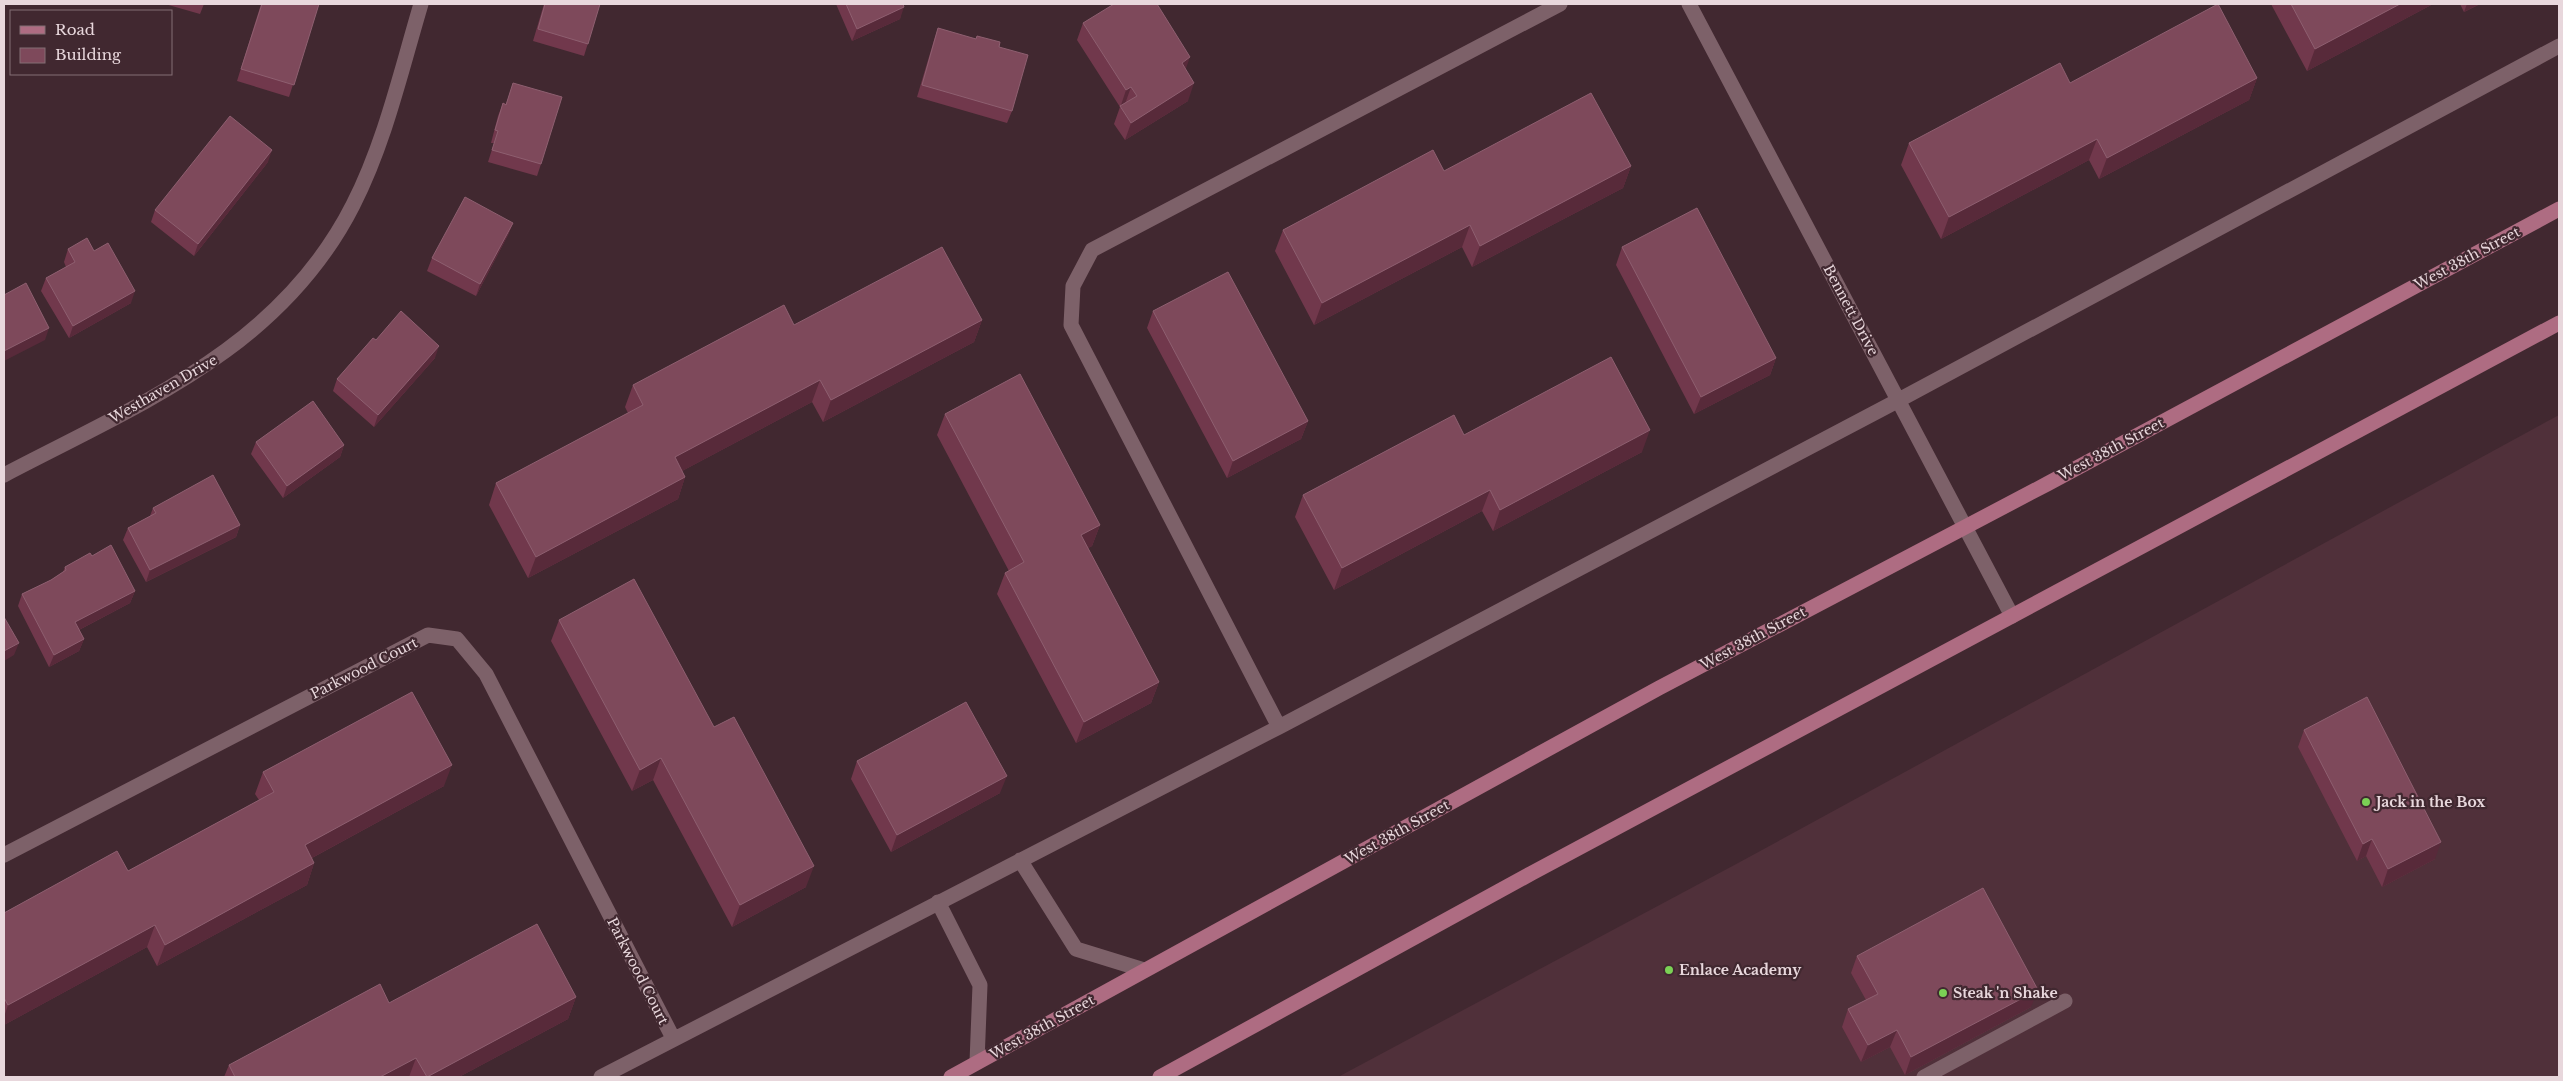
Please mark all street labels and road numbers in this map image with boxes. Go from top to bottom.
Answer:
street label: West 38th Street [2410,222,2524,294]
street label: Bennett Drive [1819,261,1883,359]
street label: Westhaven Drive [105,351,220,428]
street label: West 38th Street [2054,413,2168,485]
street label: West 38th Street [1696,602,1810,674]
street label: Parkwood Court [307,633,421,703]
street label: West 38th Street [1340,795,1453,869]
street label: Parkwood Court [603,914,673,1028]
street label: West 38th Street [985,990,1098,1064]

